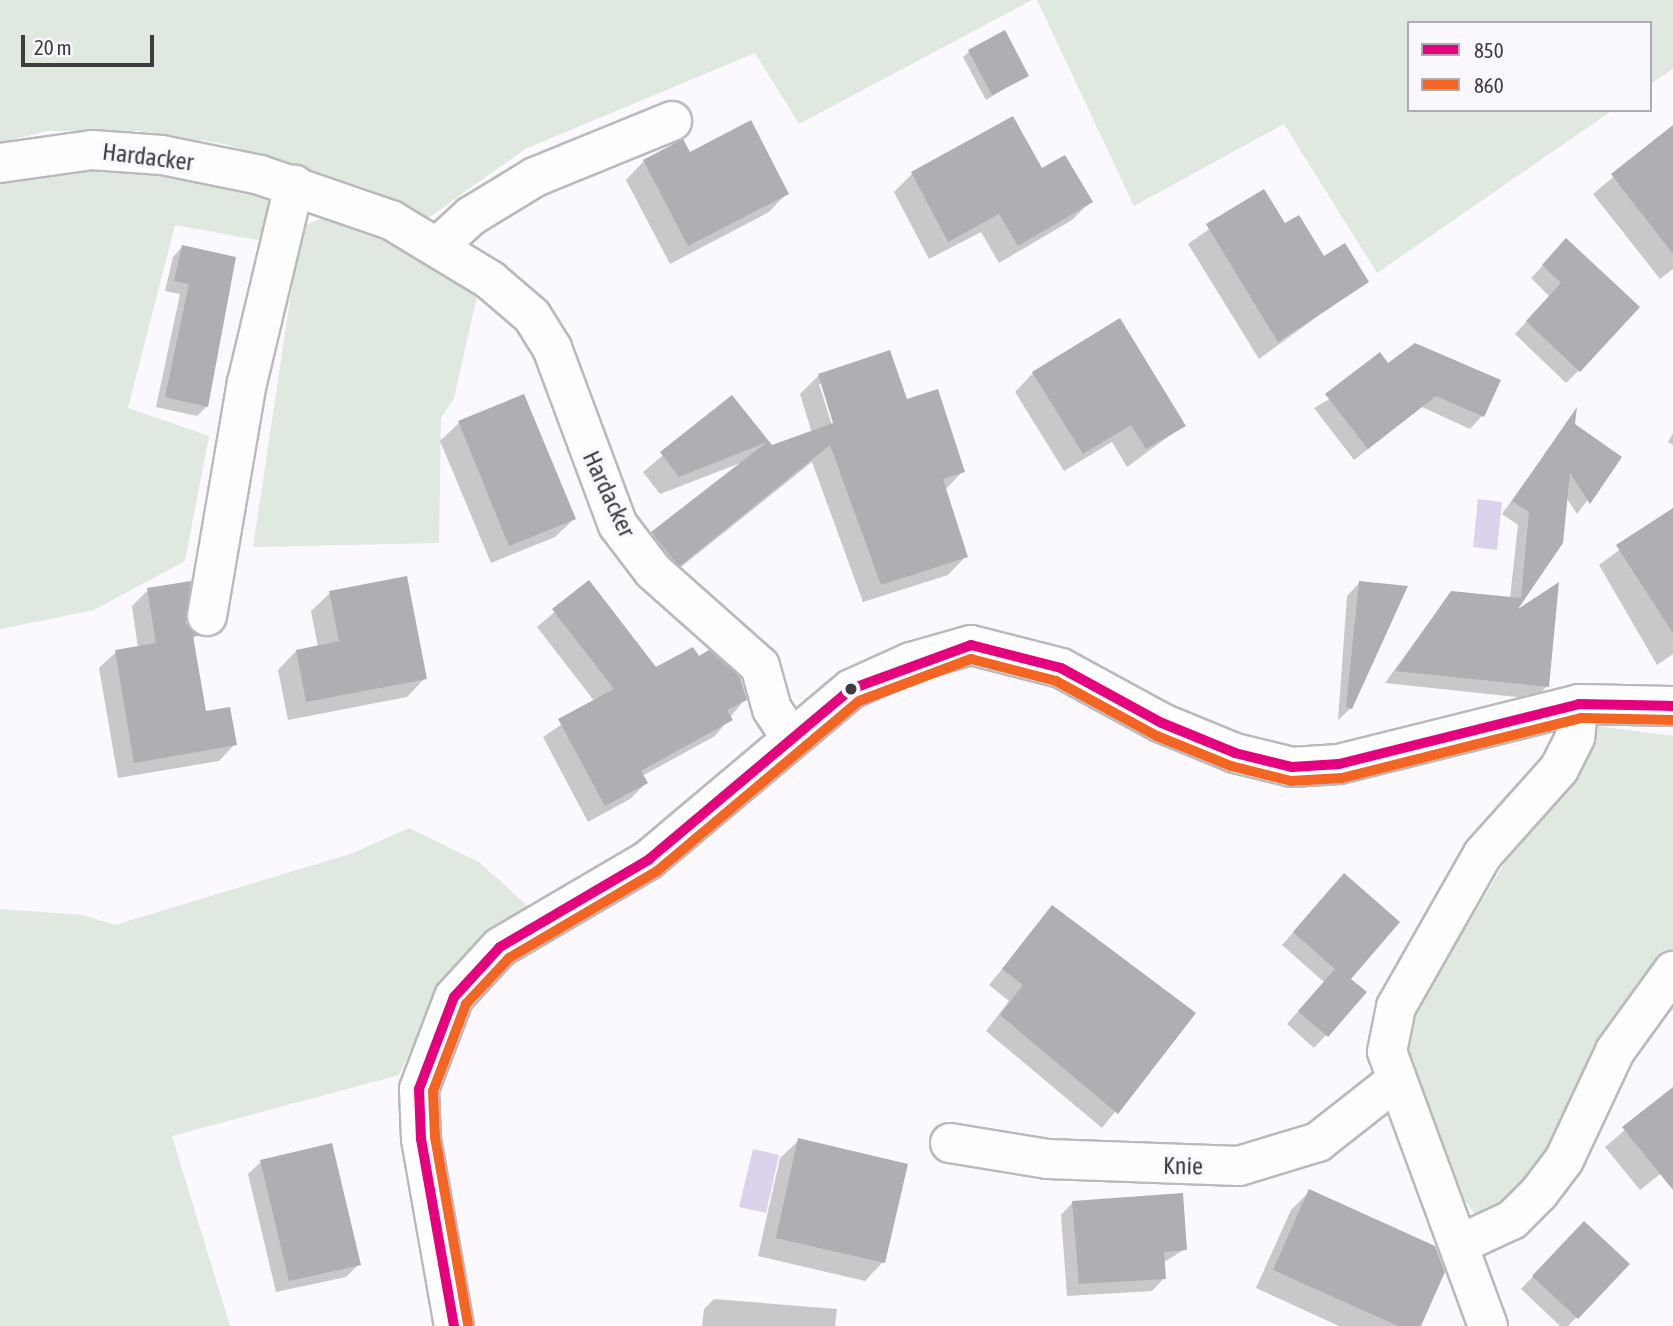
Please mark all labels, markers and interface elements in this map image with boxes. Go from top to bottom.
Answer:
scale bar [24,21,158,65]
legend [1407,21,1652,112]
text: 20 m [34,35,72,59]
text: 850 [1474,38,1504,62]
text: 860 [1474,73,1504,97]
street label: Hardacker [101,137,195,177]
street label: Hardacker [577,446,641,542]
unlabelled marker [844,682,858,696]
street label: Knie [1163,1151,1203,1181]

